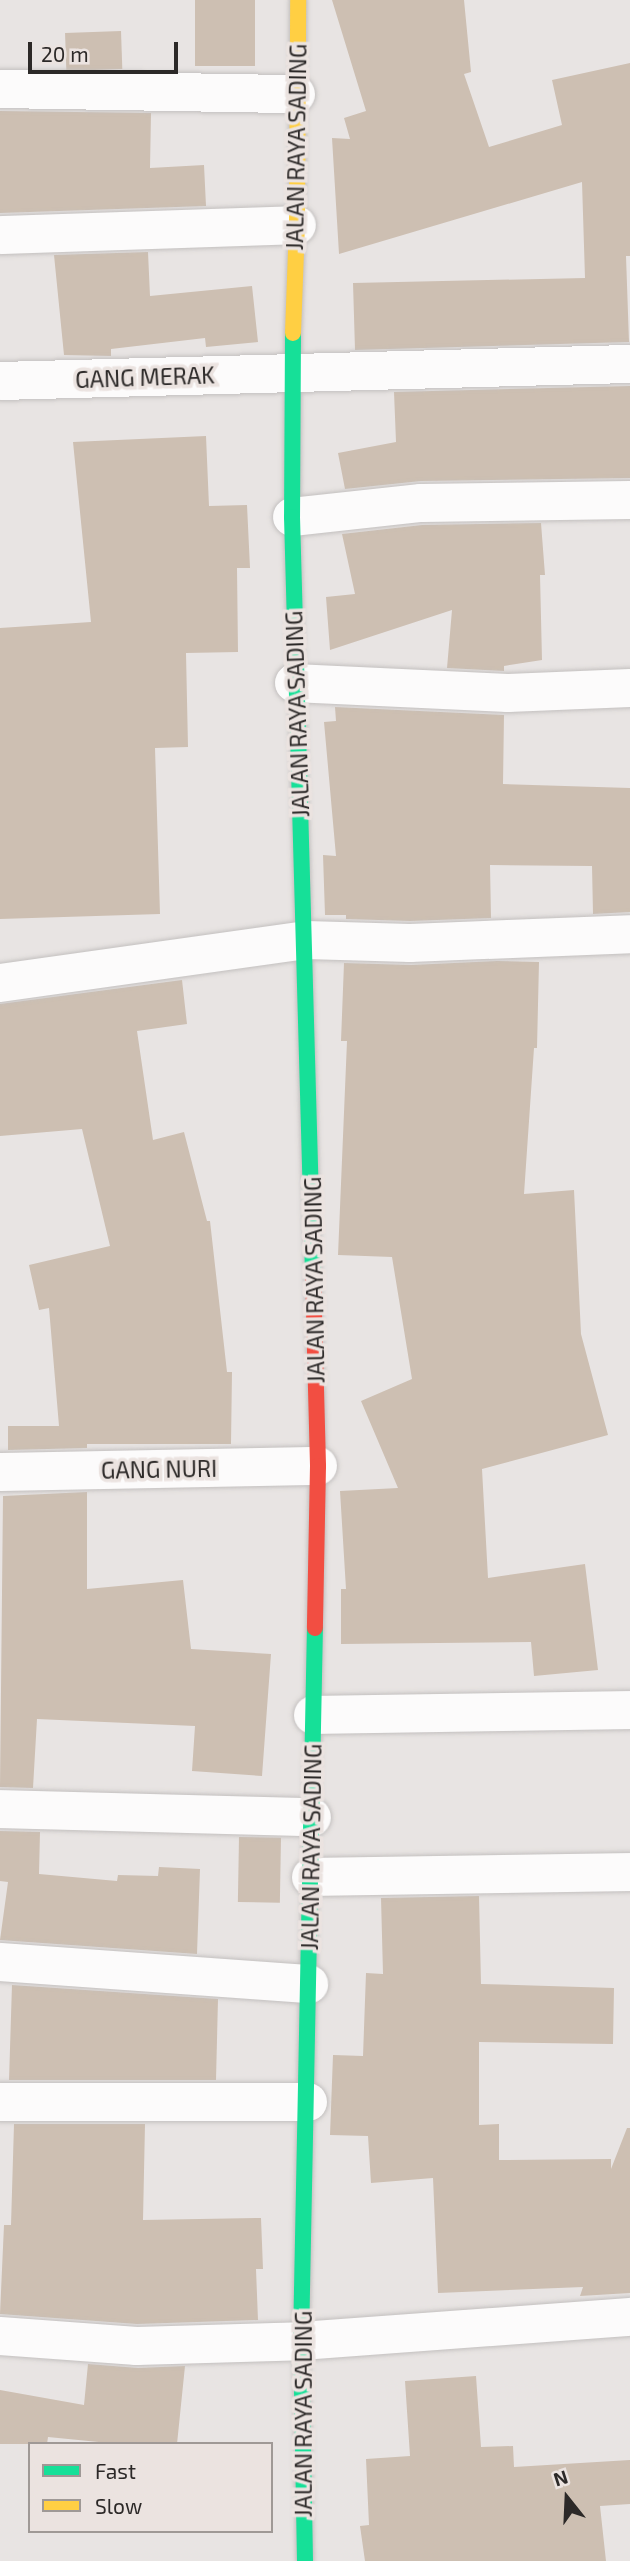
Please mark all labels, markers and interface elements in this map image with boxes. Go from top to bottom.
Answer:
scale bar [32,28,182,72]
text: 20 m [41,41,89,66]
street label: JALAN RAYA SADING [280,43,312,251]
street label: GANG MERAK [75,361,215,393]
street label: JALAN RAYA SADING [280,610,314,818]
street label: JALAN RAYA SADING [298,1176,330,1384]
street label: GANG NURI [101,1454,217,1484]
street label: JALAN RAYA SADING [295,1743,327,1951]
street label: JALAN RAYA SADING [289,2310,317,2518]
legend [28,2442,273,2533]
text: Fast [95,2458,136,2483]
north arrow [532,2463,602,2533]
text: N [550,2464,570,2491]
text: Slow [95,2493,142,2518]

